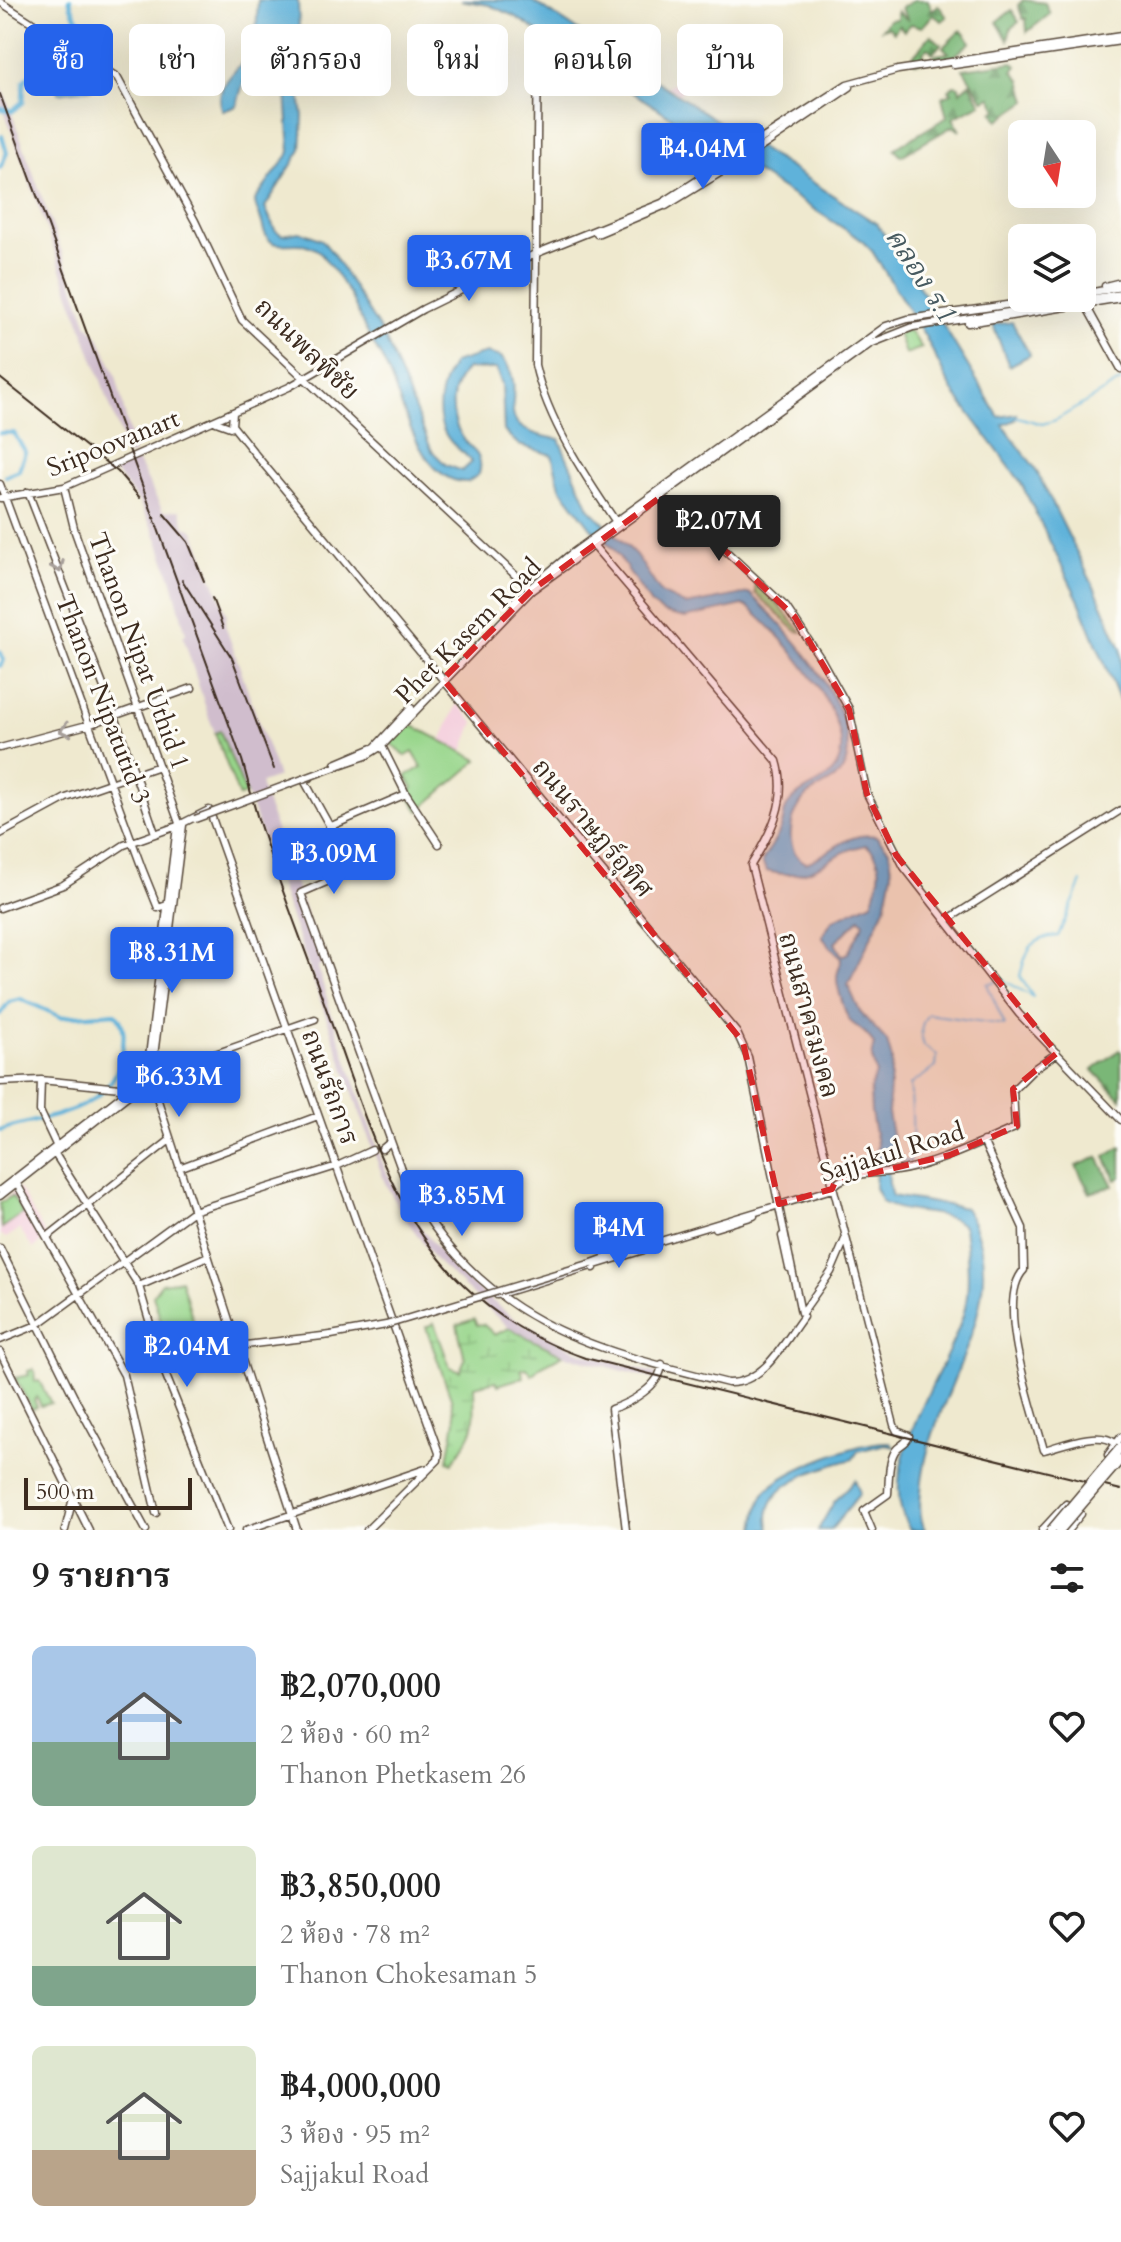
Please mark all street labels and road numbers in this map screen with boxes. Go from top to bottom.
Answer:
street label: ถนนพลพิชัย [247,290,367,408]
street label: Sripoovanart [42,401,184,485]
street label: Thanon Nipat Uthid 1 [80,528,198,774]
street label: Phet Kasem Road [387,550,549,712]
street label: Thanon Nipatutid 3 [47,589,159,809]
street label: ถนนราษฏร์อุทิศ [524,751,662,905]
street label: ถนนสาครมงคล [770,928,848,1102]
street label: ถนนรัถการ [293,1024,367,1150]
street label: Sajjakul Road [816,1113,969,1191]

